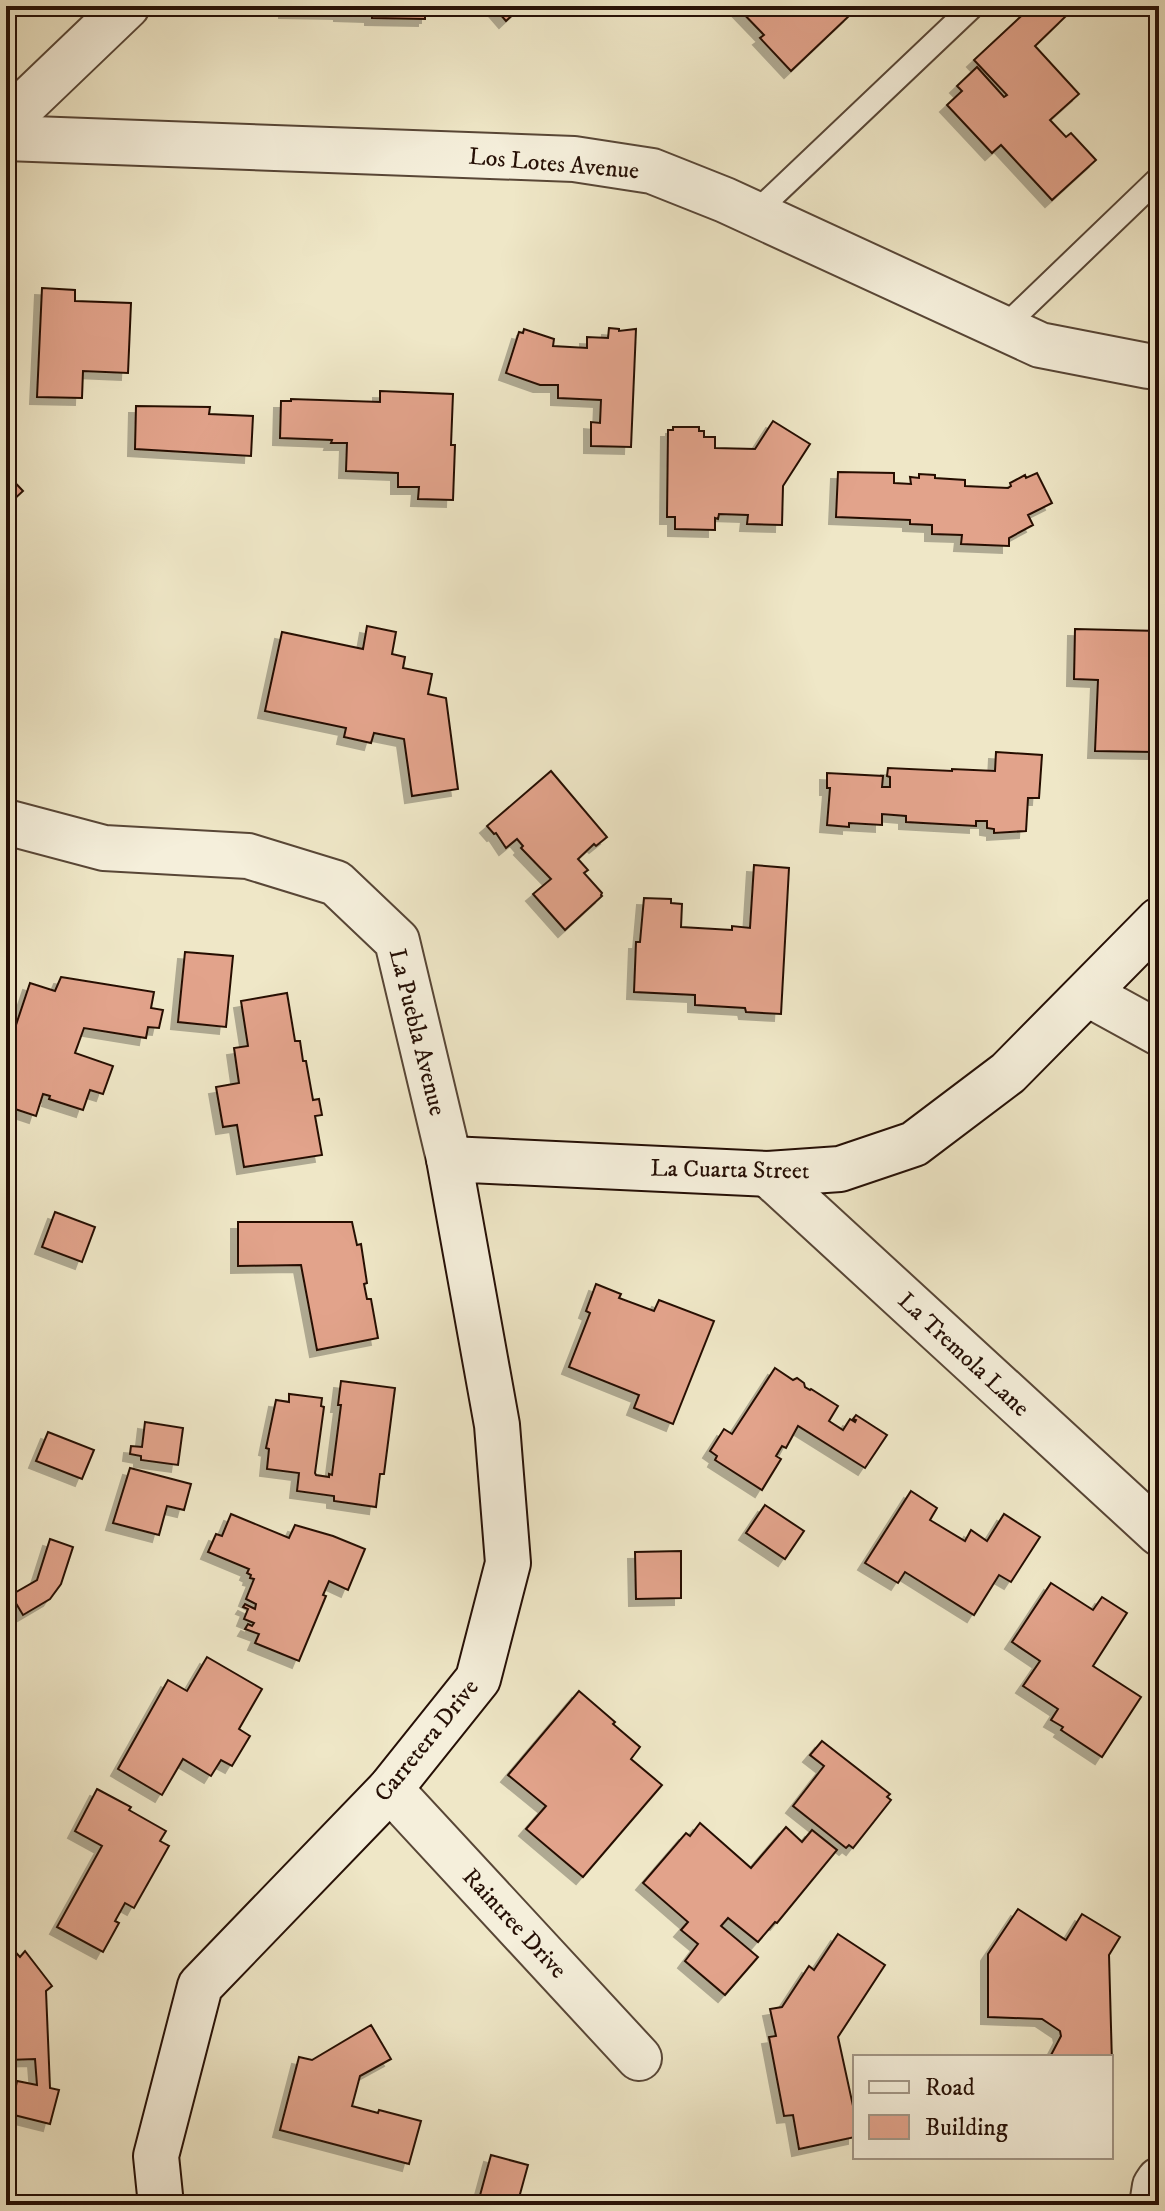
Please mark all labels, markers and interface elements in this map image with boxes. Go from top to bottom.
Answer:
street label: Los Lotes Avenue [467,142,640,186]
street label: La Puebla Avenue [382,946,452,1119]
street label: La Cuarta Street [650,1154,810,1186]
street label: La Tremola Lane [891,1286,1035,1423]
street label: Carretera Drive [368,1673,485,1808]
street label: Raintree Drive [456,1862,573,1985]
legend [853,2055,1113,2159]
text: Road [925,2073,975,2103]
text: Building [925,2113,1008,2143]

